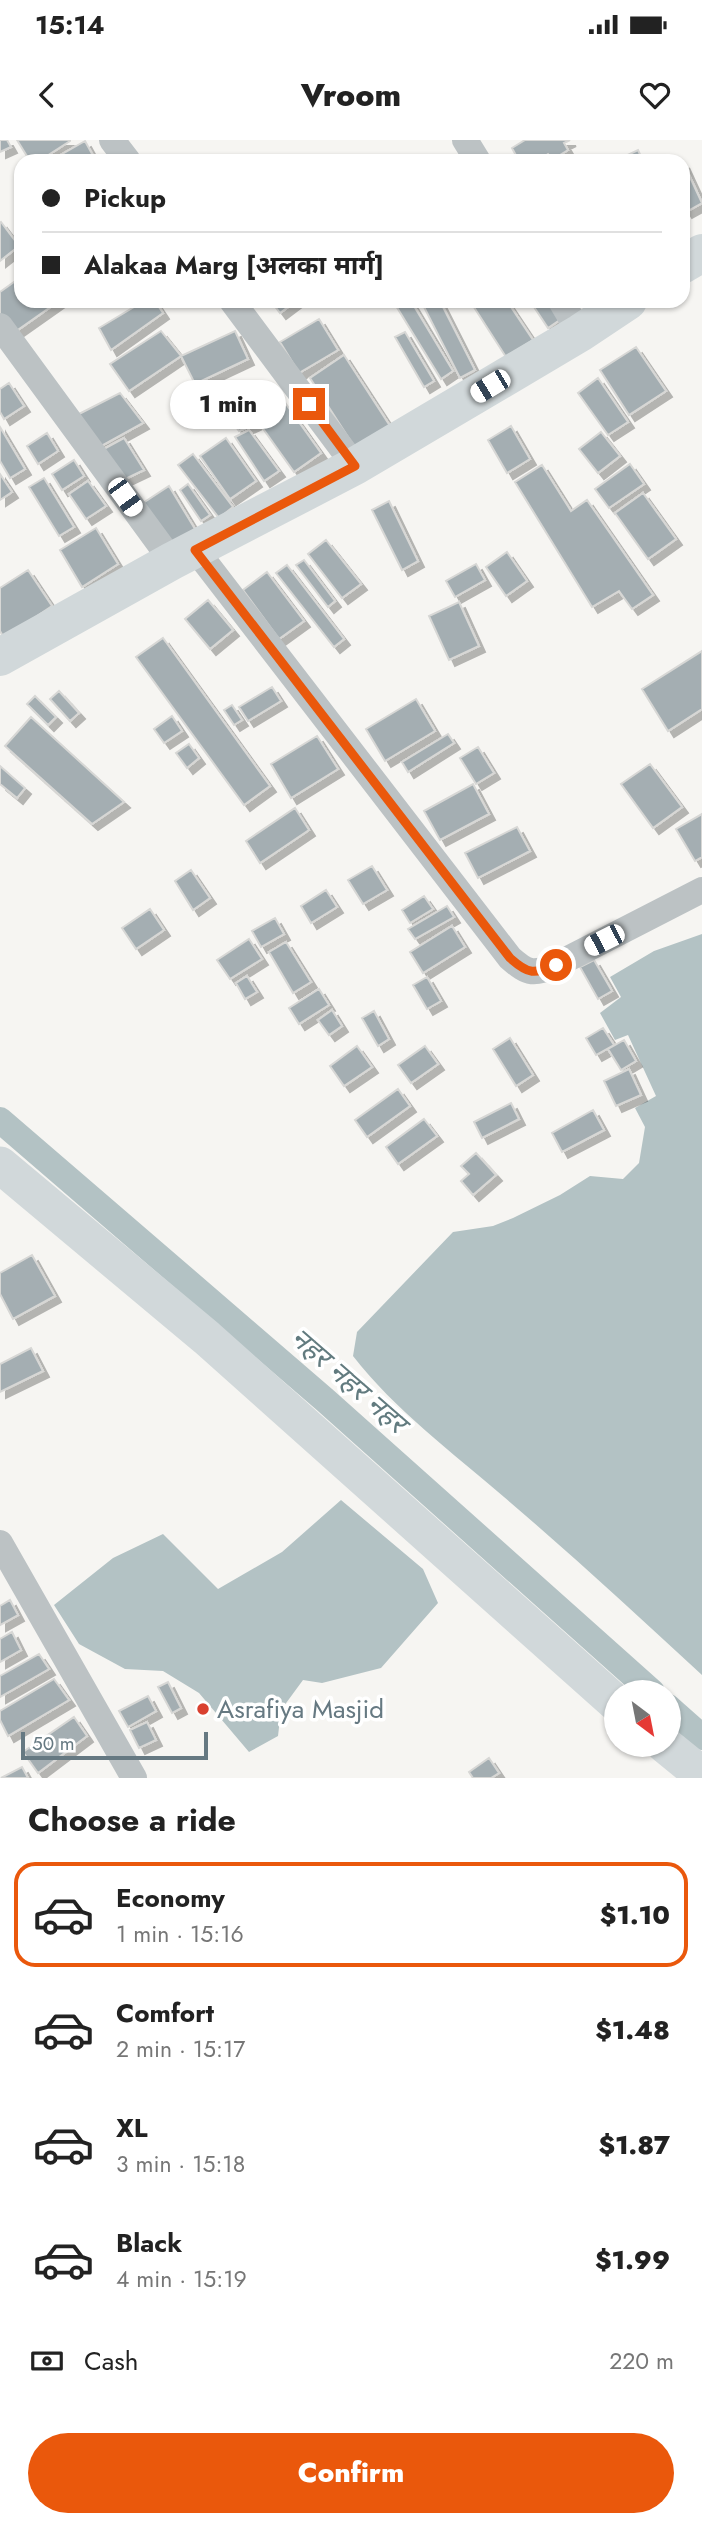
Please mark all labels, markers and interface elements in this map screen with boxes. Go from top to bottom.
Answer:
text: 15:14 [35,6,105,44]
text: Vroom [301,72,401,118]
icon: back [28,76,66,114]
icon: heart [636,76,674,114]
text: Pickup [84,179,166,217]
text: Alakaa Marg [अलका मार्ग] [84,246,384,284]
car [467,366,514,406]
callout: 1 min [169,380,284,428]
text: 1 min [199,387,257,421]
route end [293,388,325,420]
car [105,474,146,520]
car [581,921,628,959]
route start [540,949,572,981]
water label: नहर नहर नहर [281,1318,420,1446]
north arrow [604,1680,681,1757]
map controls [604,1680,681,1757]
place label: Asrafiya Masjid [217,1690,384,1728]
marker: Asrafiya Masjid [195,1701,211,1717]
scale bar [21,1729,208,1761]
text: 50 m [32,1730,75,1757]
text: Choose a ride [28,1797,236,1843]
text: Economy [116,1879,225,1917]
icon: car [32,1883,95,1946]
text: $1.10 [600,1896,670,1934]
text: 1 min · 15:16 [116,1917,244,1951]
text: Comfort [116,1994,214,2032]
icon: car [32,1998,95,2061]
text: $1.48 [595,2011,670,2049]
text: 2 min · 15:17 [116,2032,245,2066]
text: XL [116,2109,148,2147]
icon: car [32,2113,95,2176]
text: $1.87 [598,2126,670,2164]
text: 3 min · 15:18 [116,2147,245,2181]
text: Black [116,2224,182,2262]
icon: car [32,2228,95,2291]
text: $1.99 [595,2241,670,2279]
text: 4 min · 15:19 [116,2262,247,2296]
icon: cash [28,2342,66,2380]
text: Cash [84,2342,138,2380]
text: 220 m [609,2344,674,2378]
button: Confirm [28,2433,674,2513]

